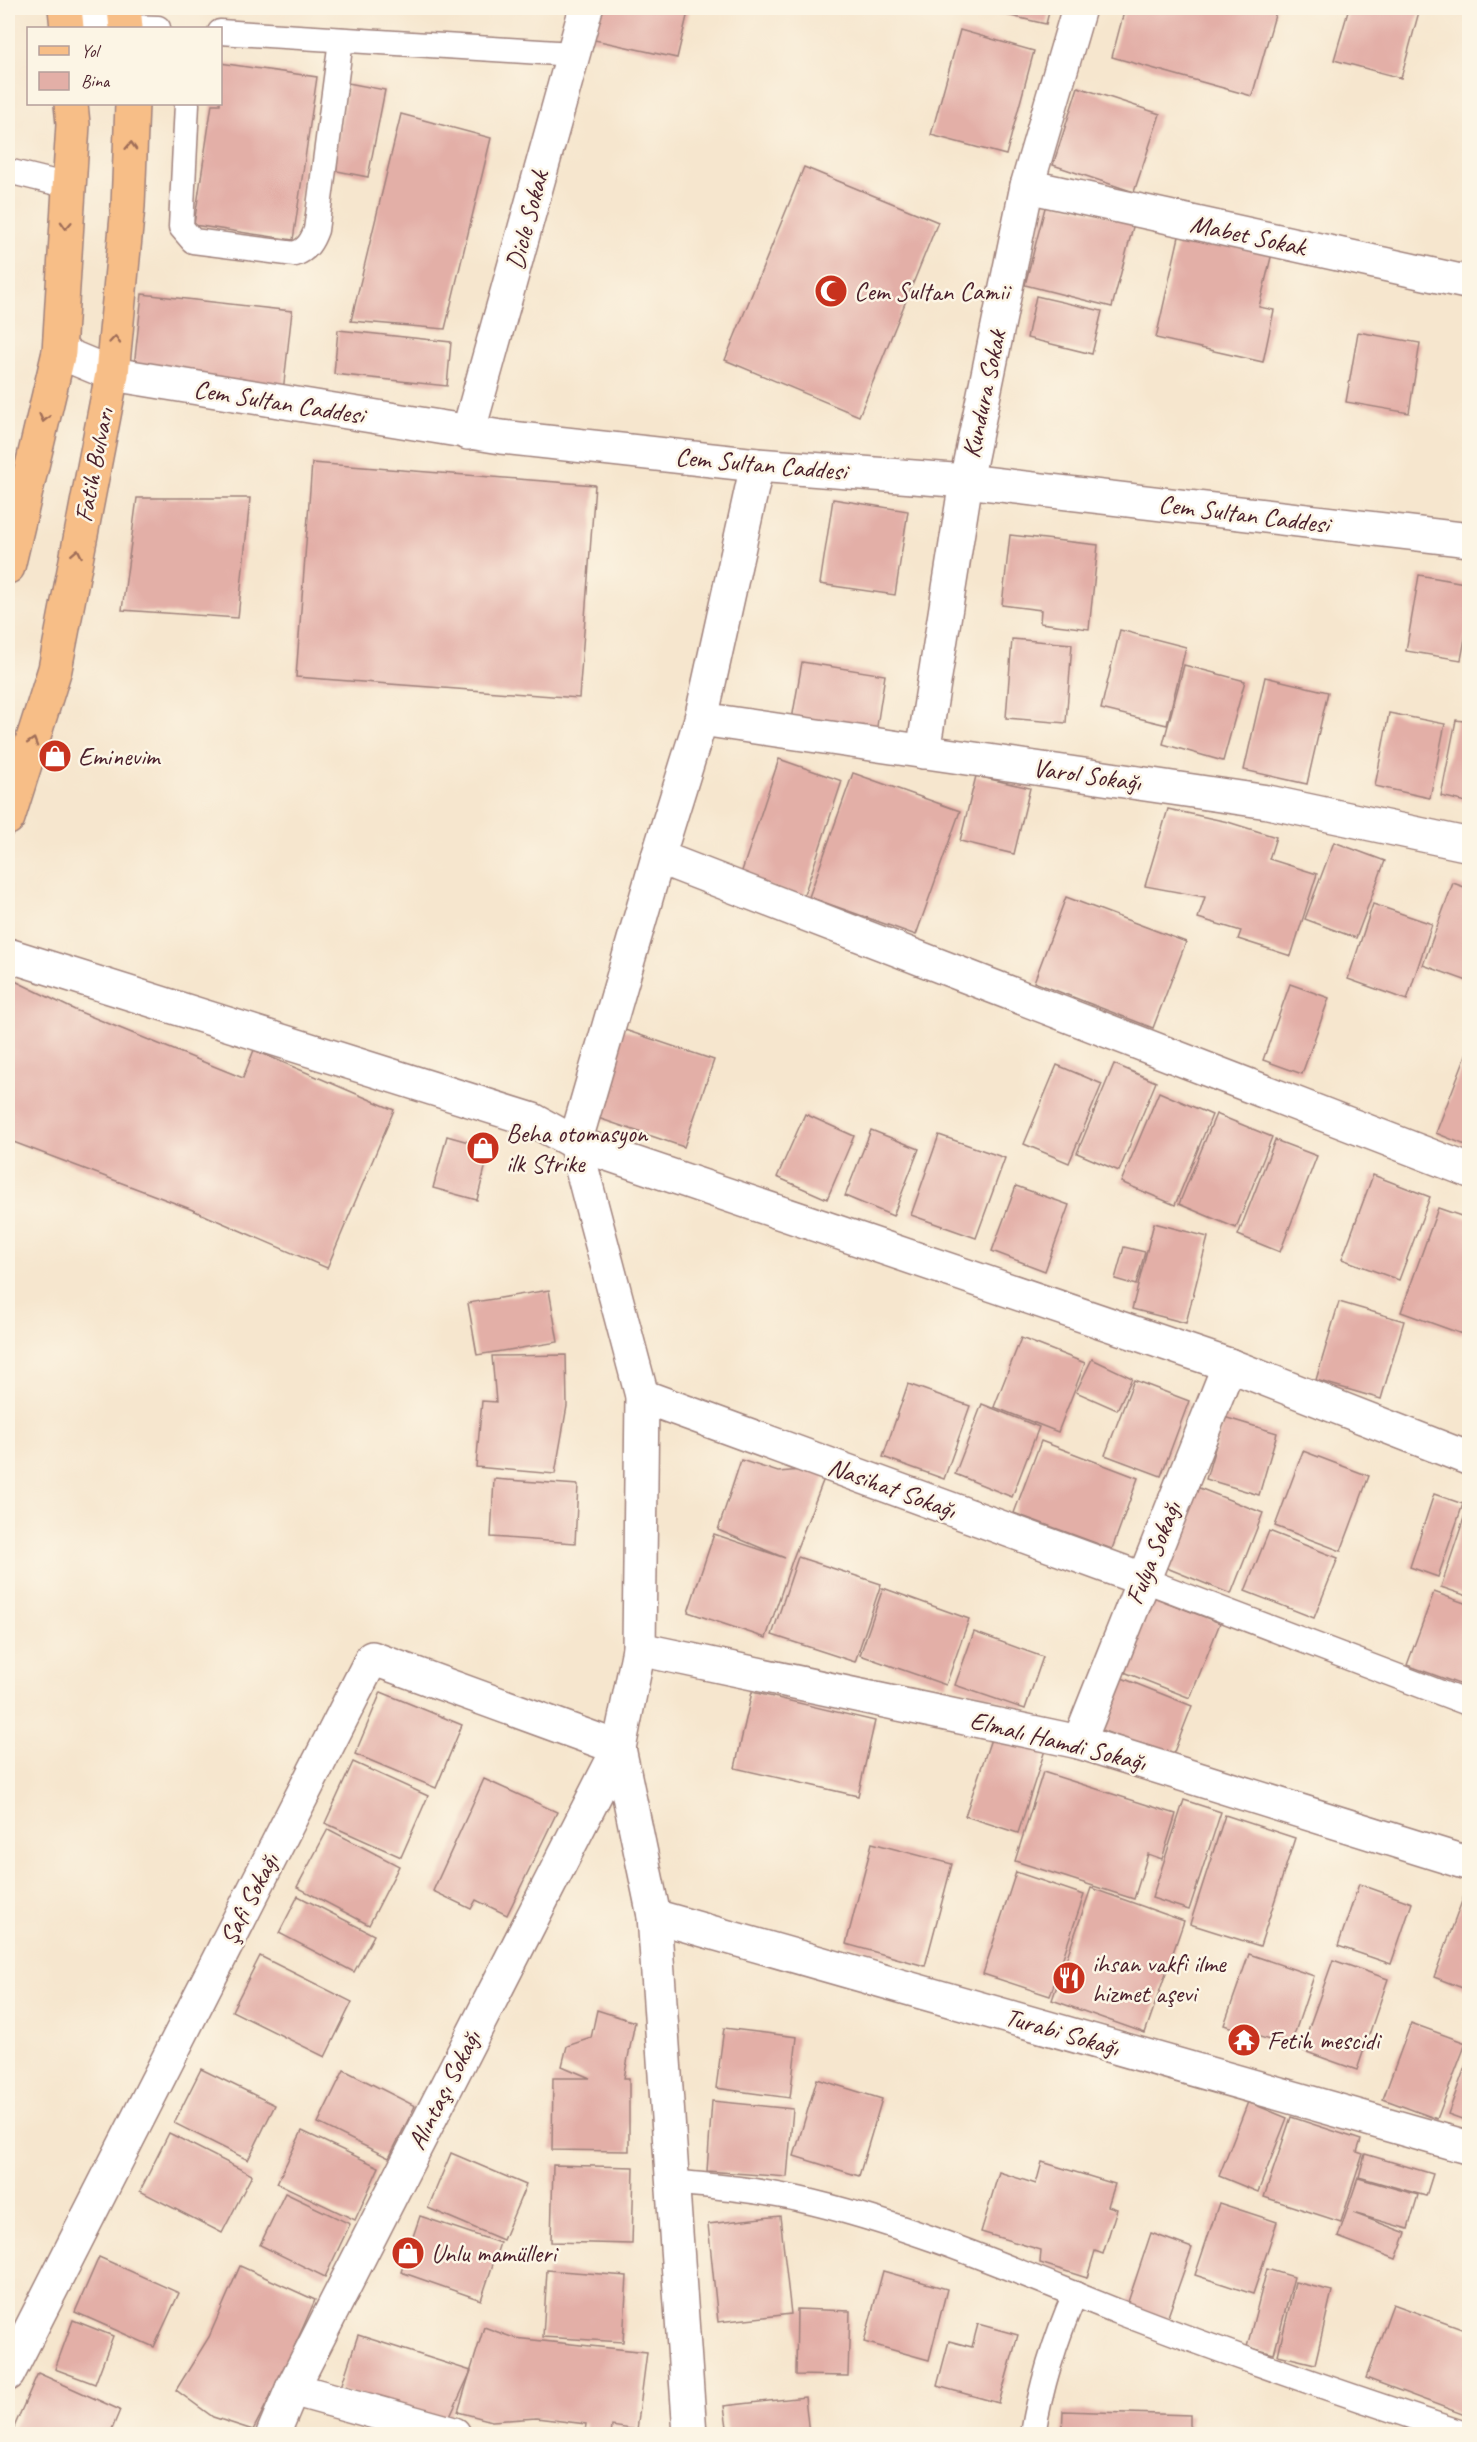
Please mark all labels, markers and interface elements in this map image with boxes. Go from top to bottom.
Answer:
legend [27,27,222,105]
text: Yol [81,40,101,62]
text: Bina [81,70,111,92]
one-way arrow [125,142,138,151]
street label: Dicle Sokak [498,165,557,273]
street label: Mabet Sokak [1187,207,1311,264]
one-way arrow [60,220,73,229]
mosque icon: Cem Sultan Camii [813,273,849,309]
place label: Cem Sultan Camii [854,275,1012,308]
street label: Kundura Sokak [954,326,1014,461]
one-way arrow [108,336,121,345]
street label: Cem Sultan Caddesi [192,372,369,432]
street label: Fatih Bulvarı [67,404,121,525]
one-way arrow [38,413,51,423]
street label: Cem Sultan Caddesi [674,440,851,488]
street label: Cem Sultan Caddesi [1157,487,1334,541]
one-way arrow [70,548,83,558]
one-way arrow [25,738,38,748]
shop icon: Eminevim [37,738,73,774]
place label: Eminevim [78,740,162,773]
street label: Varol Sokağı [1031,751,1144,799]
place label: Beha otomasyon ilk Strike [506,1117,649,1180]
shop icon: Beha otomasyon ilk Strike [465,1130,501,1166]
street label: Nasihat Sokağı [824,1450,961,1527]
street label: Fulya Sokağı [1117,1496,1189,1609]
street label: Elmalı Hamdi Sokağı [967,1703,1150,1779]
street label: Şafi Sokağı [212,1847,287,1950]
place label: ihsan vakfi ilme hizmet aşevi [1092,1947,1227,2010]
restaurant icon: ihsan vakfi ilme hizmet aşevi [1051,1960,1087,1996]
street label: Turabi Sokağı [1001,2000,1124,2064]
temple icon: Fetih mescidi [1226,2022,1262,2058]
street label: Alıntaşı Sokağı [400,2024,489,2155]
place label: Fetih mescidi [1267,2024,1383,2057]
shop icon: Unlu mamülleri [390,2235,426,2271]
place label: Unlu mamülleri [431,2237,559,2270]

